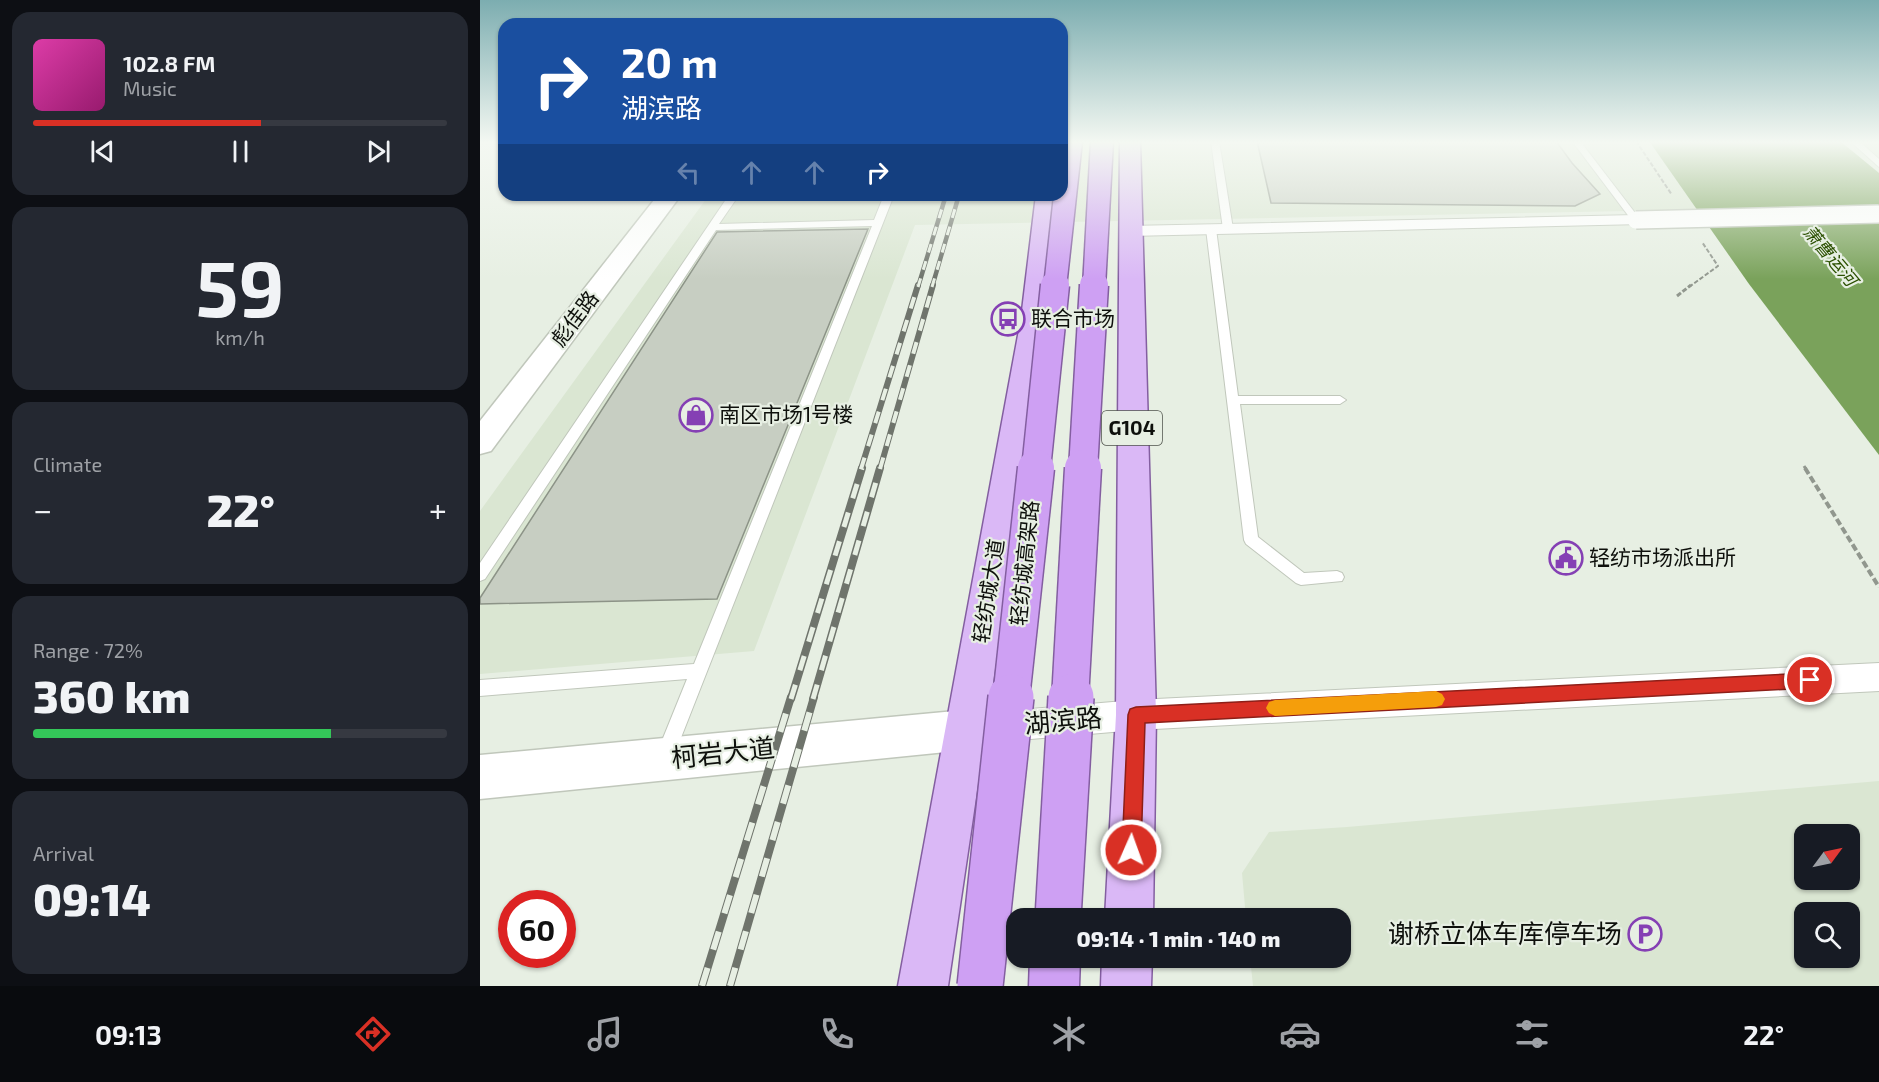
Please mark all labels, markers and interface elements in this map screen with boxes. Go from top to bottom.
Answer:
text: 20 m [621,36,718,86]
icon: right [522,42,600,120]
text: 102.8 FM [123,50,215,76]
text: Music [123,76,177,100]
text: 湖滨路 [621,91,702,123]
icon: previous [86,135,119,168]
icon: pause [224,135,257,168]
icon: next [362,135,395,168]
icon: left [672,156,705,189]
icon: ahead [735,156,768,189]
icon: ahead [798,156,831,189]
icon: right [861,156,894,189]
water label: 萧曹运河 [1799,221,1864,292]
text: 59 [195,239,285,333]
street label: 彪佳路 [545,285,603,351]
bus stop icon: 联合市场 [990,301,1026,337]
place label: 联合市场 [1031,305,1115,330]
text: km/h [215,325,265,349]
shop icon: 南区市场1号楼 [678,397,714,433]
place label: 南区市场1号楼 [719,401,853,426]
road number: G104 [1102,411,1162,445]
text: Climate [33,452,102,476]
text: 22° [206,482,275,536]
text: − [33,489,52,529]
text: + [429,489,447,529]
street label: 轻纺城高架路 [1004,499,1043,627]
street label: 轻纺城大道 [967,537,1008,645]
public building icon: 轻纺市场派出所 [1548,540,1584,576]
place label: 轻纺市场派出所 [1589,544,1736,569]
text: Range · 72% [33,638,143,662]
pin [1784,654,1835,705]
icon: arrive [1793,663,1826,696]
text: 360 km [33,668,191,722]
street label: 湖滨路 [1023,701,1103,738]
street label: 柯岩大道 [670,731,776,772]
position arrow [1099,818,1163,882]
north arrow [1794,824,1860,890]
map controls [1794,824,1860,968]
text: Arrival [33,841,94,865]
text: 09:14 [33,871,151,925]
speed limit sign: 60 [498,890,576,968]
button: search [1794,902,1860,968]
parking icon: 谢桥立体车库停车场 [1627,916,1663,952]
place label: 谢桥立体车库停车场 [1388,917,1622,948]
text: 09:14 · 1 min · 140 m [1076,925,1281,951]
icon: directions [352,1013,394,1055]
icon: music [584,1013,626,1055]
icon: phone [816,1013,858,1055]
icon: climate [1048,1013,1090,1055]
icon: car [1279,1013,1321,1055]
icon: filters [1511,1013,1553,1055]
text: 09:13 [95,1018,162,1050]
text: 22° [1743,1018,1784,1050]

